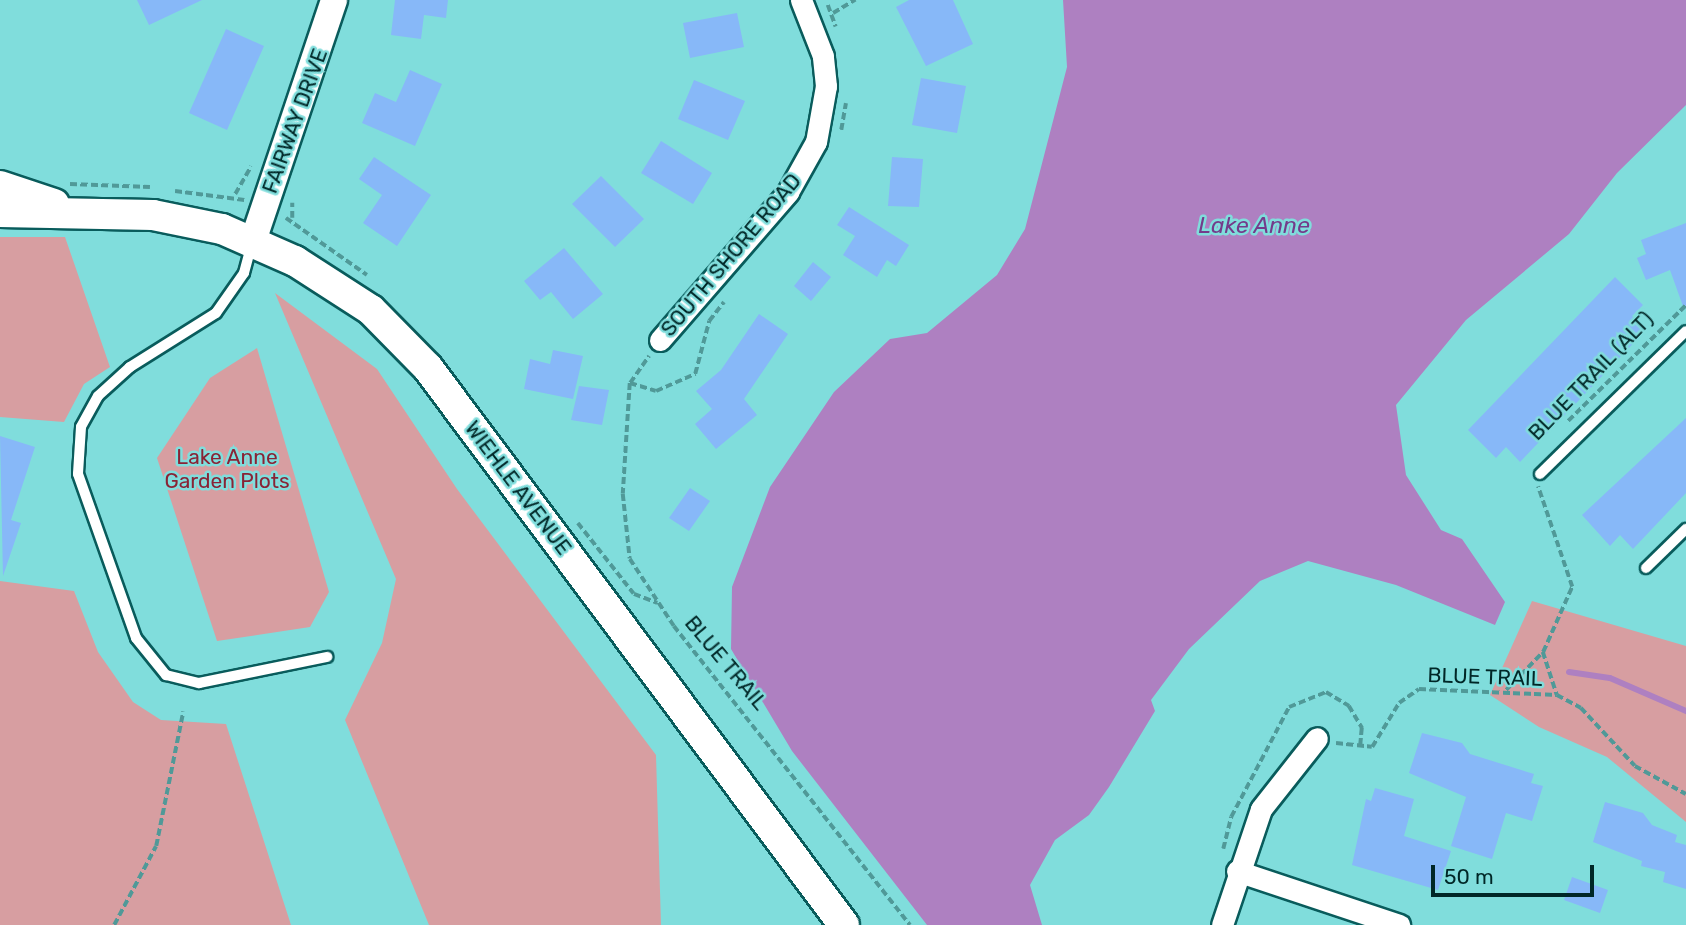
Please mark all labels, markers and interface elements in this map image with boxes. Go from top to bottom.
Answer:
street label: FAIRWAY DRIVE [257,45,333,197]
street label: SOUTH SHORE ROAD [656,169,806,341]
water label: Lake Anne [1198,211,1310,239]
street label: BLUE TRAIL (ALT) [1523,306,1659,446]
street label: WIEHLE AVENUE [459,416,577,560]
park label: Lake Anne Garden Plots [164,444,290,494]
street label: BLUE TRAIL [679,611,773,715]
street label: BLUE TRAIL [1427,662,1543,692]
scale bar [1434,852,1597,896]
text: 50 m [1444,864,1494,889]

